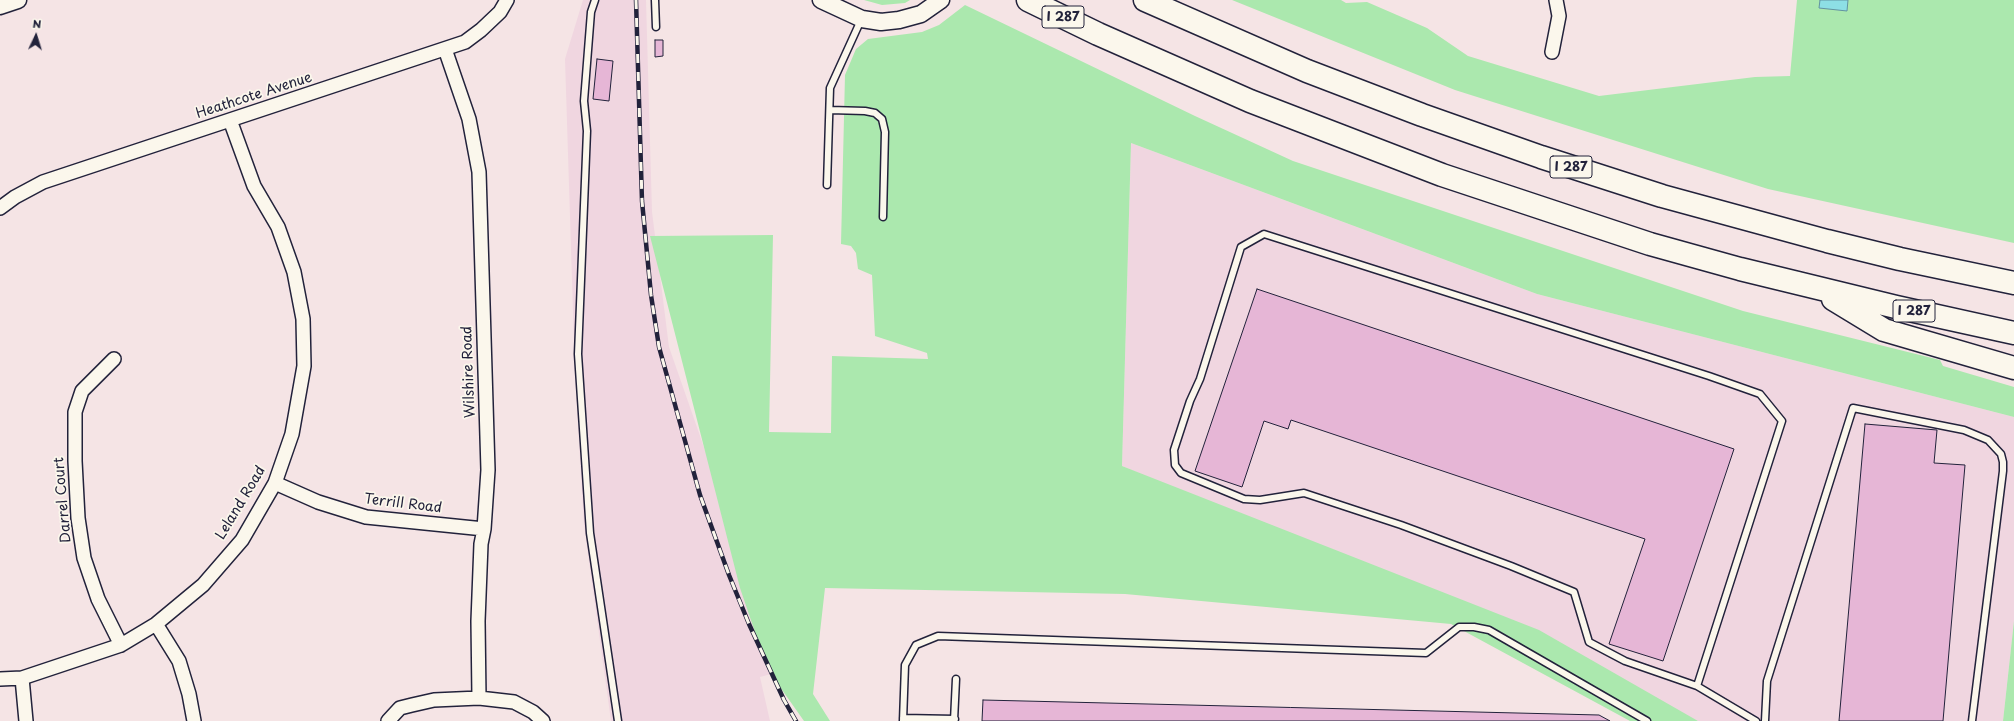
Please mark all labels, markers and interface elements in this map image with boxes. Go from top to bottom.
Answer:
road number: I 287 [1042,6,1084,28]
text: N [32,15,42,32]
north arrow [16,16,56,56]
street label: Heathcote Avenue [194,69,314,123]
road number: I 287 [1550,156,1592,178]
road number: I 287 [1893,300,1935,322]
street label: Wilshire Road [459,326,479,418]
street label: Darrel Court [51,456,75,544]
street label: Leland Road [213,463,269,543]
street label: Terrill Road [363,491,443,517]

